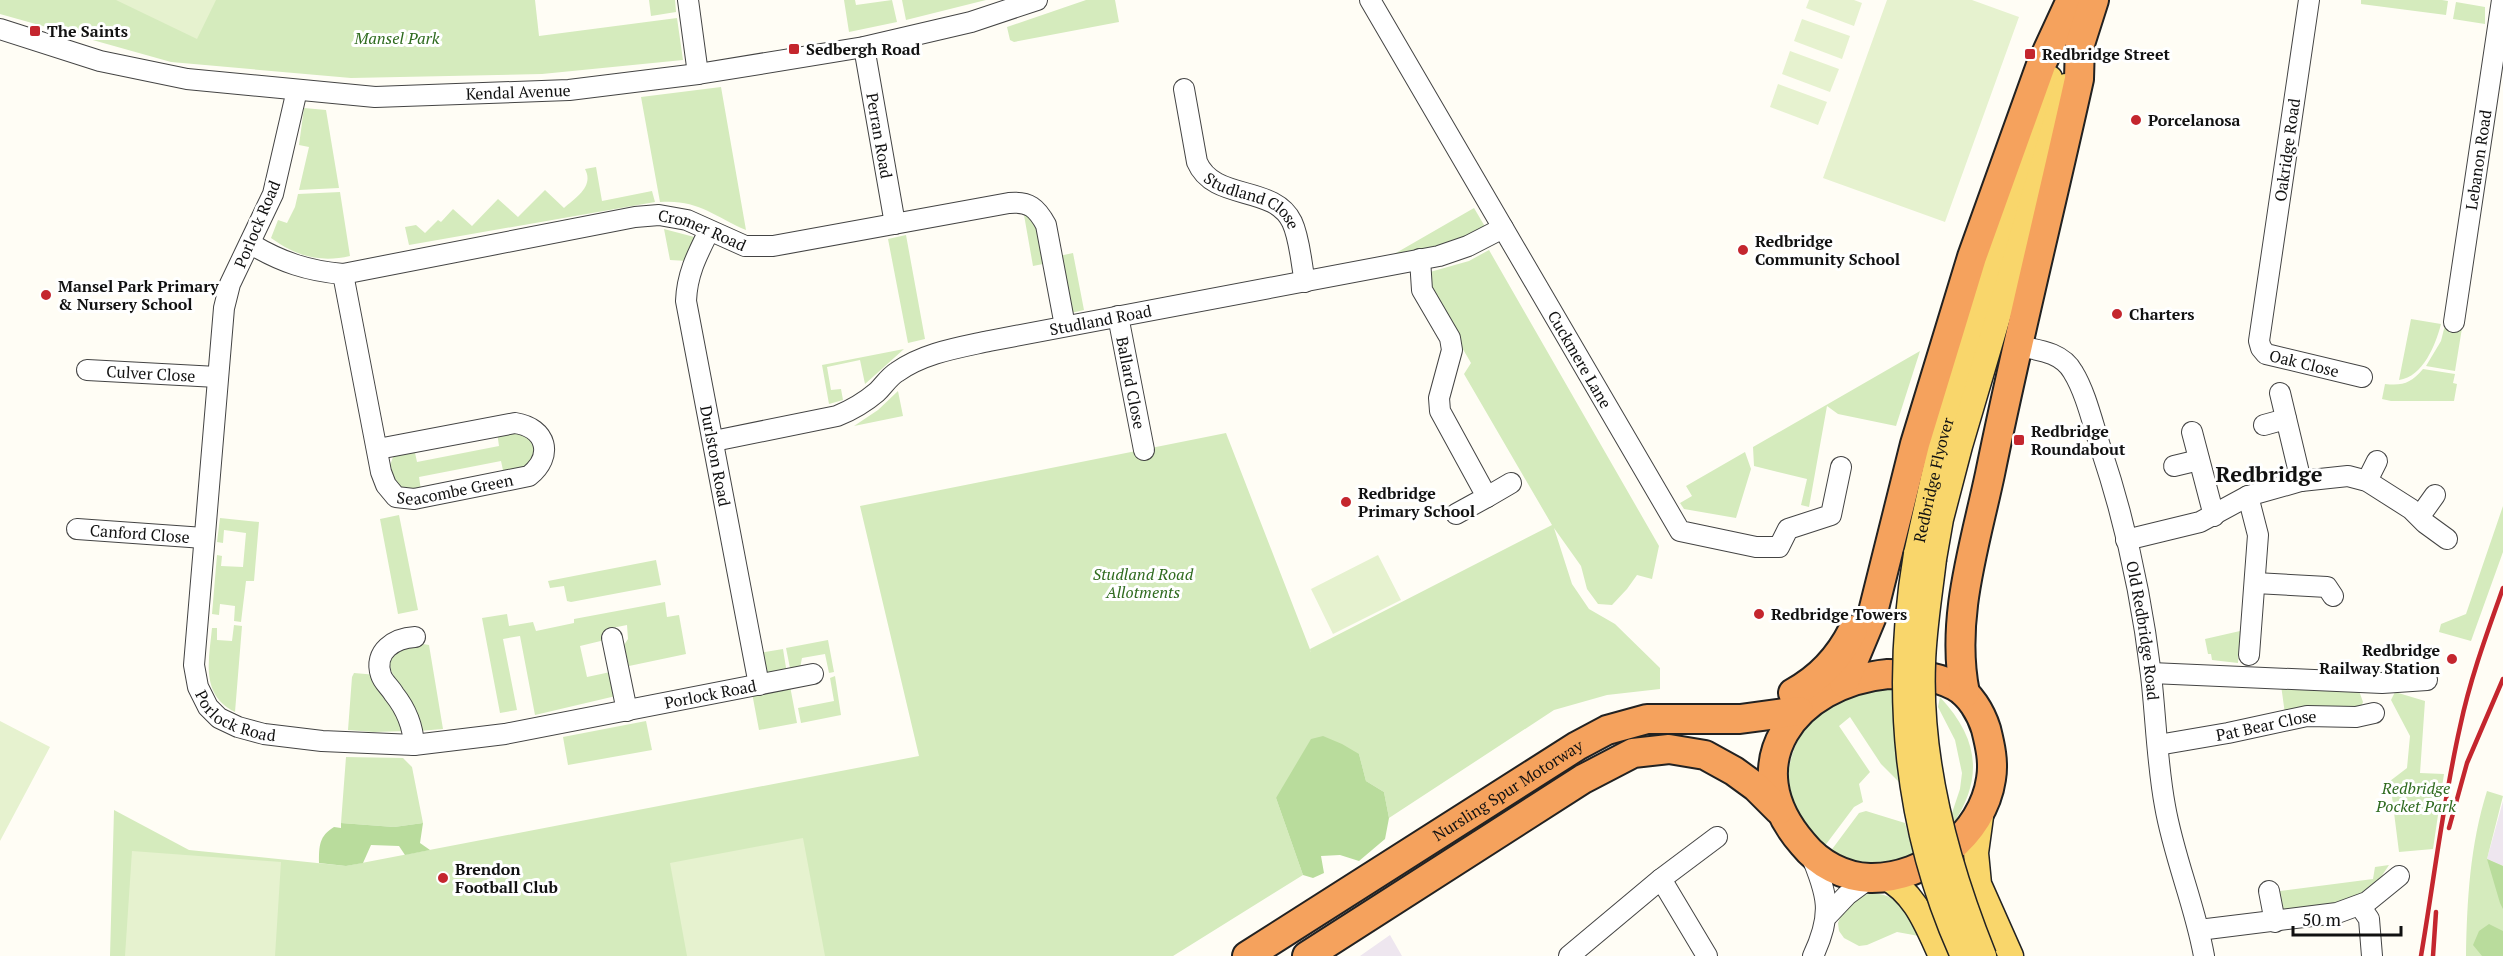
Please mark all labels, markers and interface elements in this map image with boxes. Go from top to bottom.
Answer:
place label: The Saints [47,20,128,42]
marker: The Saints [28,24,42,38]
park label: Mansel Park [354,27,440,49]
place label: Sedbergh Road [806,38,921,60]
marker: Sedbergh Road [787,42,801,56]
place label: Redbridge Street [2042,43,2170,65]
marker: Redbridge Street [2023,47,2037,61]
street label: Kendal Avenue [465,79,571,105]
street label: Perran Road [861,91,898,180]
street label: Oakridge Road [2269,97,2305,203]
street label: Lebanon Road [2460,108,2497,211]
place label: Porcelanosa [2148,109,2241,131]
marker: Porcelanosa [2129,113,2143,127]
street label: Studland Close [1199,167,1305,232]
street label: Porlock Road [229,177,285,271]
street label: Cromer Road [656,204,750,256]
place label: Redbridge Community School [1755,230,1900,270]
marker: Redbridge Community School [1736,243,1750,257]
place label: Mansel Park Primary & Nursery School [58,275,219,315]
marker: Mansel Park Primary & Nursery School [39,288,53,302]
street label: Studland Road [1048,299,1154,340]
place label: Charters [2129,303,2195,325]
street label: Cuckmere Lane [1543,306,1617,412]
marker: Charters [2110,307,2124,321]
street label: Ballard Close [1111,335,1151,431]
street label: Oak Close [2267,344,2341,382]
street label: Culver Close [106,360,196,387]
street label: Durlston Road [695,404,736,508]
street label: Redbridge Flyover [1908,414,1959,545]
place label: Redbridge Roundabout [2031,420,2126,460]
marker: Redbridge Roundabout [2012,433,2026,447]
district label: Redbridge [2216,459,2323,488]
street label: Seacombe Green [396,468,515,510]
place label: Redbridge Primary School [1358,482,1475,522]
marker: Redbridge Primary School [1339,495,1353,509]
street label: Canford Close [89,519,190,548]
street label: Old Redbridge Road [2121,559,2164,701]
park label: Studland Road Allotments [1093,563,1194,603]
place label: Redbridge Towers [1771,603,1907,625]
marker: Redbridge Towers [1752,607,1766,621]
place label: Redbridge Railway Station [2319,639,2441,679]
marker: Redbridge Railway Station [2445,652,2459,666]
street label: Porlock Road [662,674,758,714]
street label: Porlock Road [190,686,277,746]
street label: Pat Bear Close [2214,705,2317,746]
street label: Nursling Spur Motorway [1428,734,1587,846]
park label: Redbridge Pocket Park [2375,777,2456,817]
place label: Brendon Football Club [455,858,558,898]
marker: Brendon Football Club [436,871,450,885]
scale bar [2293,899,2401,937]
text: 50 m [2302,907,2342,931]

